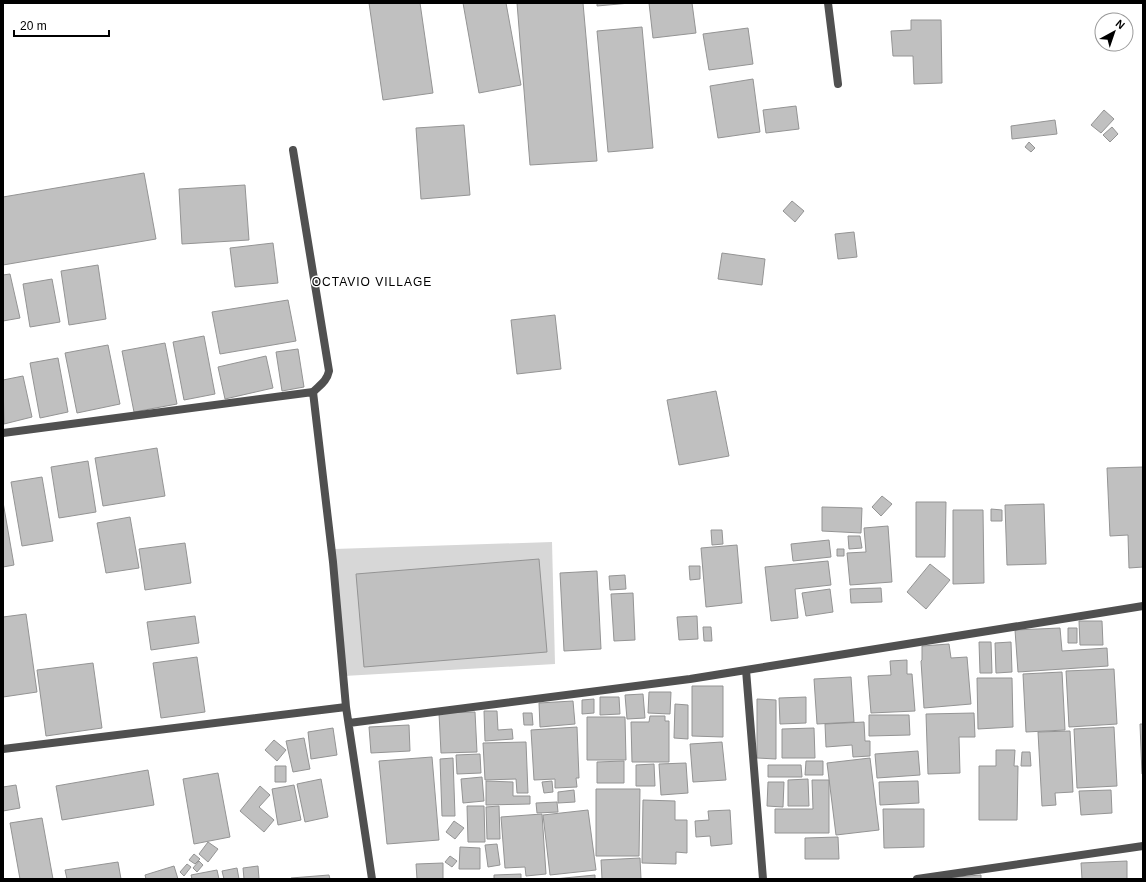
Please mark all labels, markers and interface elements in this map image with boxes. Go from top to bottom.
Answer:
scale bar [14,12,109,38]
north arrow [1094,12,1134,52]
text: N [1114,17,1127,32]
text: 20 m [20,19,47,33]
district label: OCTAVIO VILLAGE [312,275,432,289]

